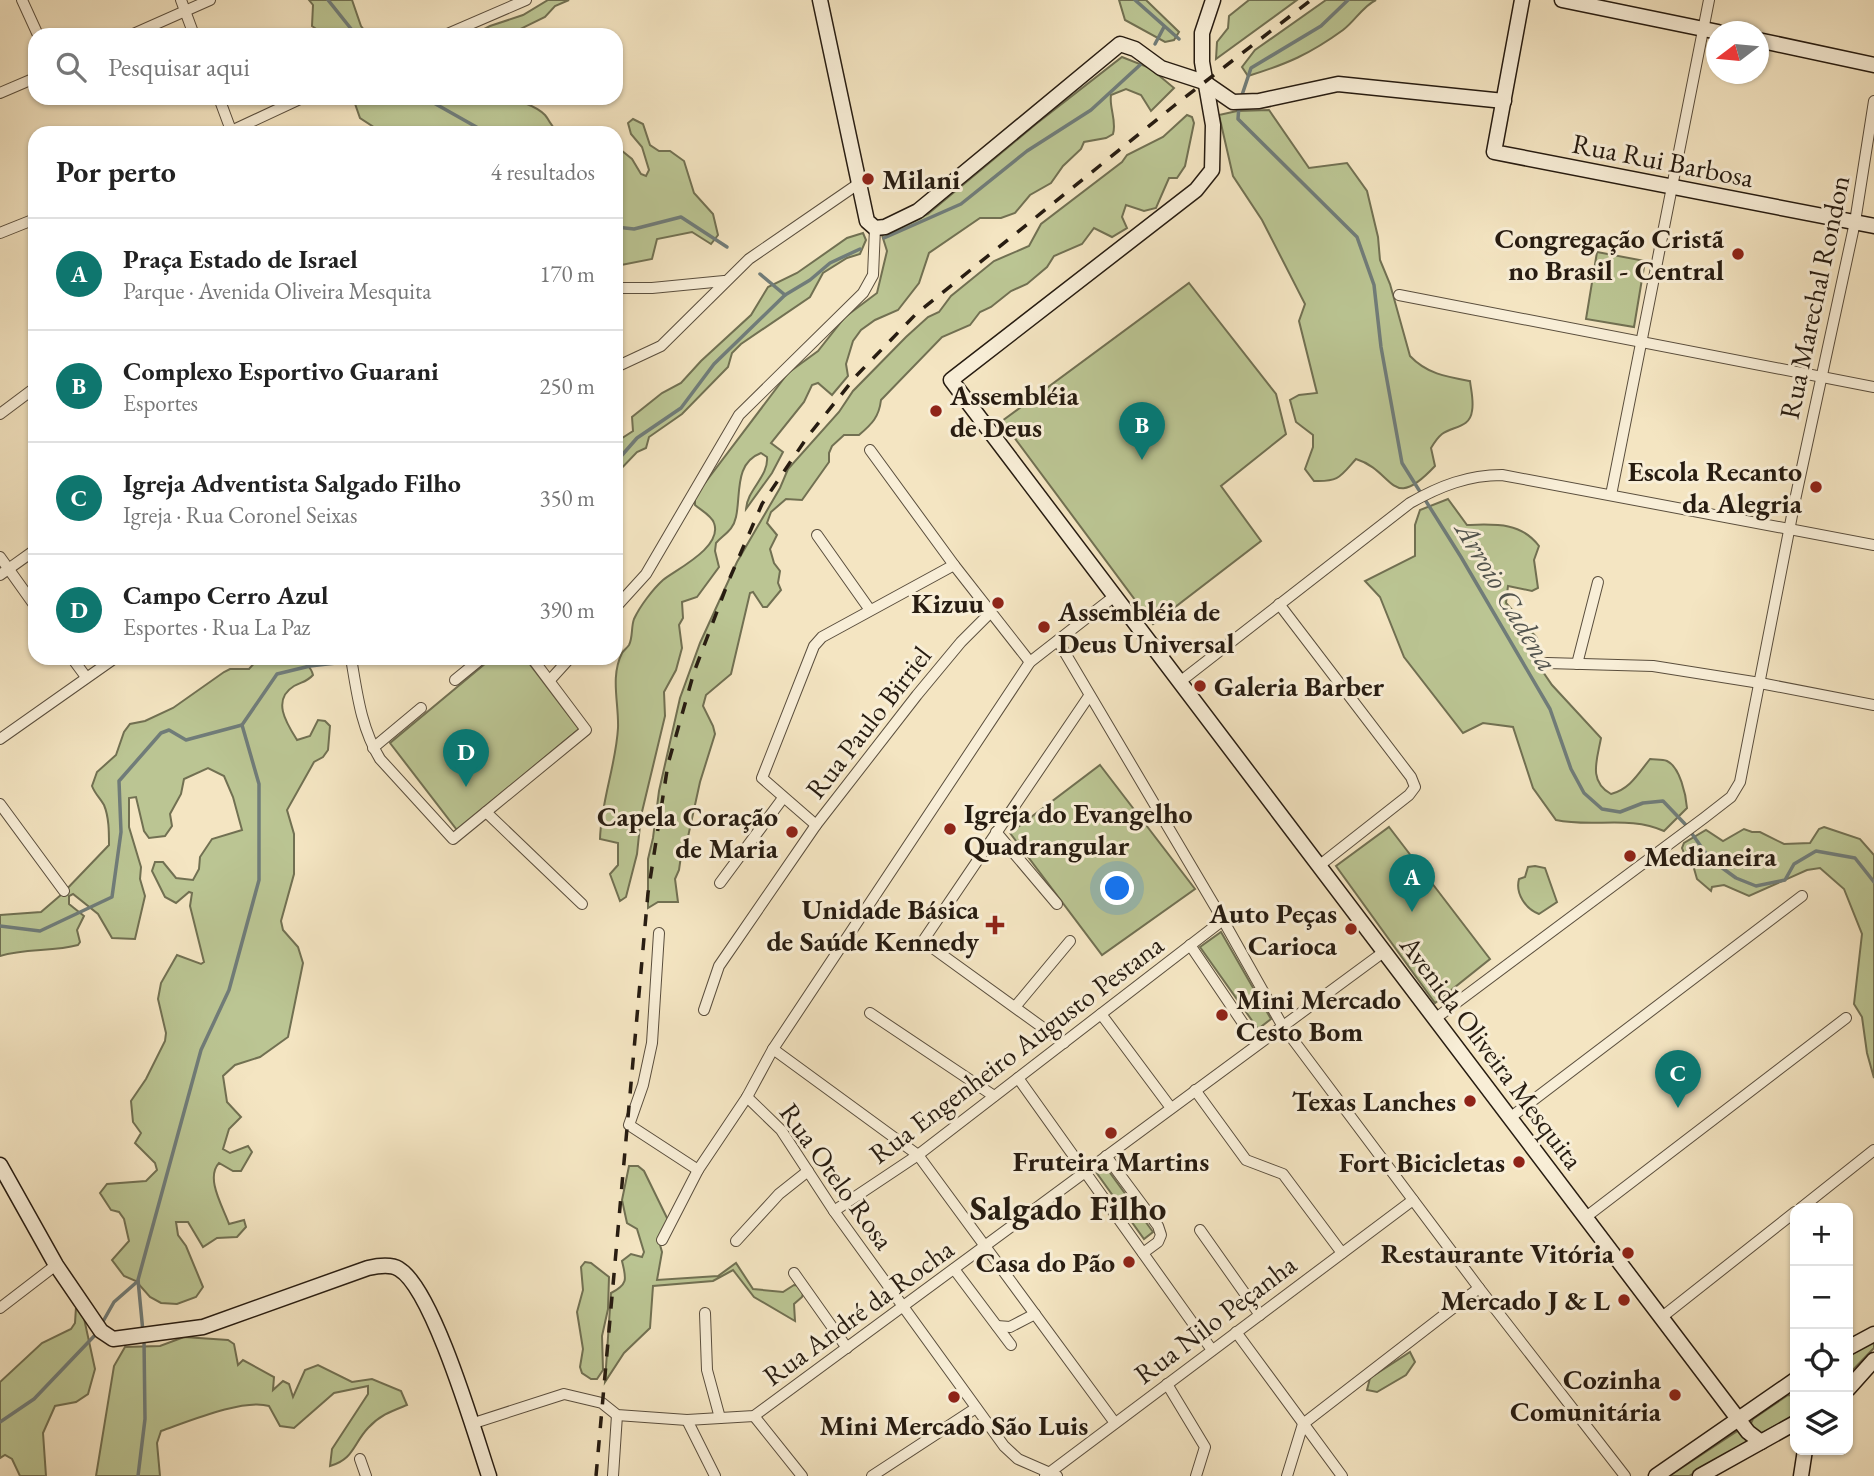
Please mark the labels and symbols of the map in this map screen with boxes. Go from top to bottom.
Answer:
north arrow [1706,21,1769,84]
street label: Rua Rui Barbosa [1569,125,1758,195]
place label: Milani [882,161,960,197]
marker: Milani [860,171,876,187]
street label: Rua Marechal Rondon [1771,172,1857,422]
place label: Congregação Cristã no Brasil - Central [1494,220,1725,288]
marker: Congregação Cristã no Brasil - Central [1730,246,1746,262]
place label: Assembléia de Deus [949,377,1079,445]
pin: B [1119,402,1165,460]
marker: Assembléia de Deus [928,403,944,419]
place label: Escola Recanto da Alegria [1628,453,1803,521]
marker: Escola Recanto da Alegria [1808,479,1824,495]
water label: Arroio Cadena [1446,512,1567,678]
place label: Kizuu [911,585,985,621]
place label: Assembléia de Deus Universal [1057,593,1235,661]
marker: Kizuu [990,595,1006,611]
marker: Assembléia de Deus Universal [1036,619,1052,635]
street label: Rua Paulo Birriel [797,638,939,806]
place label: Galeria Barber [1214,668,1385,704]
marker: Galeria Barber [1192,678,1208,694]
pin: D [443,729,489,787]
place label: Igreja do Evangelho Quadrangular [964,795,1193,863]
place label: Capela Coração de Maria [597,798,779,866]
marker: Igreja do Evangelho Quadrangular [942,821,958,837]
marker: Capela Coração de Maria [784,824,800,840]
place label: Medianeira [1644,838,1777,874]
marker: Medianeira [1622,848,1638,864]
pin: A [1389,854,1435,912]
your location [1100,871,1134,905]
place label: Unidade Básica de Saúde Kennedy [766,891,980,959]
place label: Auto Peças Carioca [1208,895,1338,963]
marker: Unidade Básica de Saúde Kennedy [985,915,1005,935]
marker: Auto Peças Carioca [1343,921,1359,937]
street label: Rua Engenheiro Augusto Pestana [862,926,1171,1171]
street label: Avenida Oliveira Mesquita [1392,927,1592,1177]
place label: Mini Mercado Cesto Bom [1236,981,1401,1049]
marker: Mini Mercado Cesto Bom [1214,1007,1230,1023]
pin: C [1655,1050,1701,1108]
place label: Texas Lanches [1292,1083,1456,1119]
marker: Texas Lanches [1462,1093,1478,1109]
street label: Rua Otelo Rosa [772,1096,903,1257]
marker: Fruteira Martins [1103,1125,1119,1141]
place label: Fruteira Martins [1013,1143,1209,1179]
place label: Fort Bicicletas [1339,1144,1505,1180]
marker: Fort Bicicletas [1511,1154,1527,1170]
district label: Salgado Filho [970,1185,1166,1230]
street label: Rua André da Rocha [755,1230,961,1393]
place label: Restaurante Vitória [1381,1235,1615,1271]
place label: Casa do Pão [976,1244,1115,1280]
marker: Restaurante Vitória [1620,1245,1636,1261]
street label: Rua Nilo Peçanha [1127,1246,1304,1392]
marker: Casa do Pão [1121,1254,1137,1270]
place label: Mercado J & L [1440,1282,1611,1318]
marker: Mercado J & L [1616,1292,1632,1308]
place label: Cozinha Comunitária [1510,1361,1662,1429]
marker: Cozinha Comunitária [1667,1387,1683,1403]
marker: Mini Mercado São Luis [946,1389,962,1405]
place label: Mini Mercado São Luis [820,1407,1088,1443]

